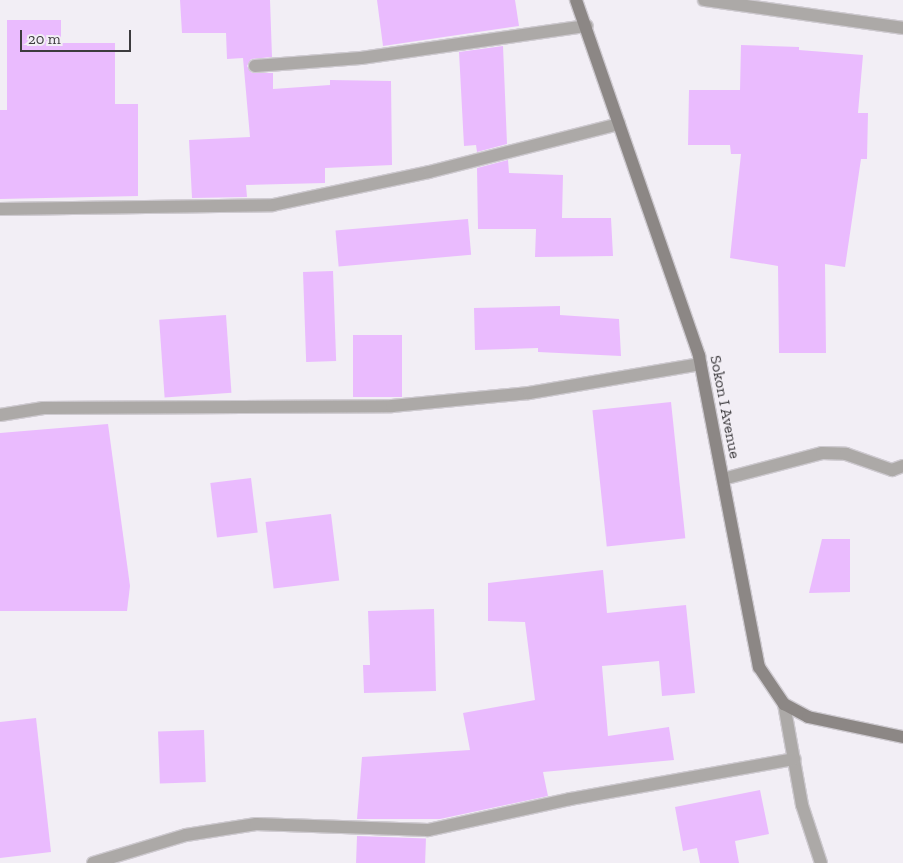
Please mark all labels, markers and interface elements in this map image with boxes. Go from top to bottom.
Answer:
scale bar [22,20,134,52]
text: 20 m [28,30,61,48]
street label: Sokon I Avenue [706,354,744,460]

